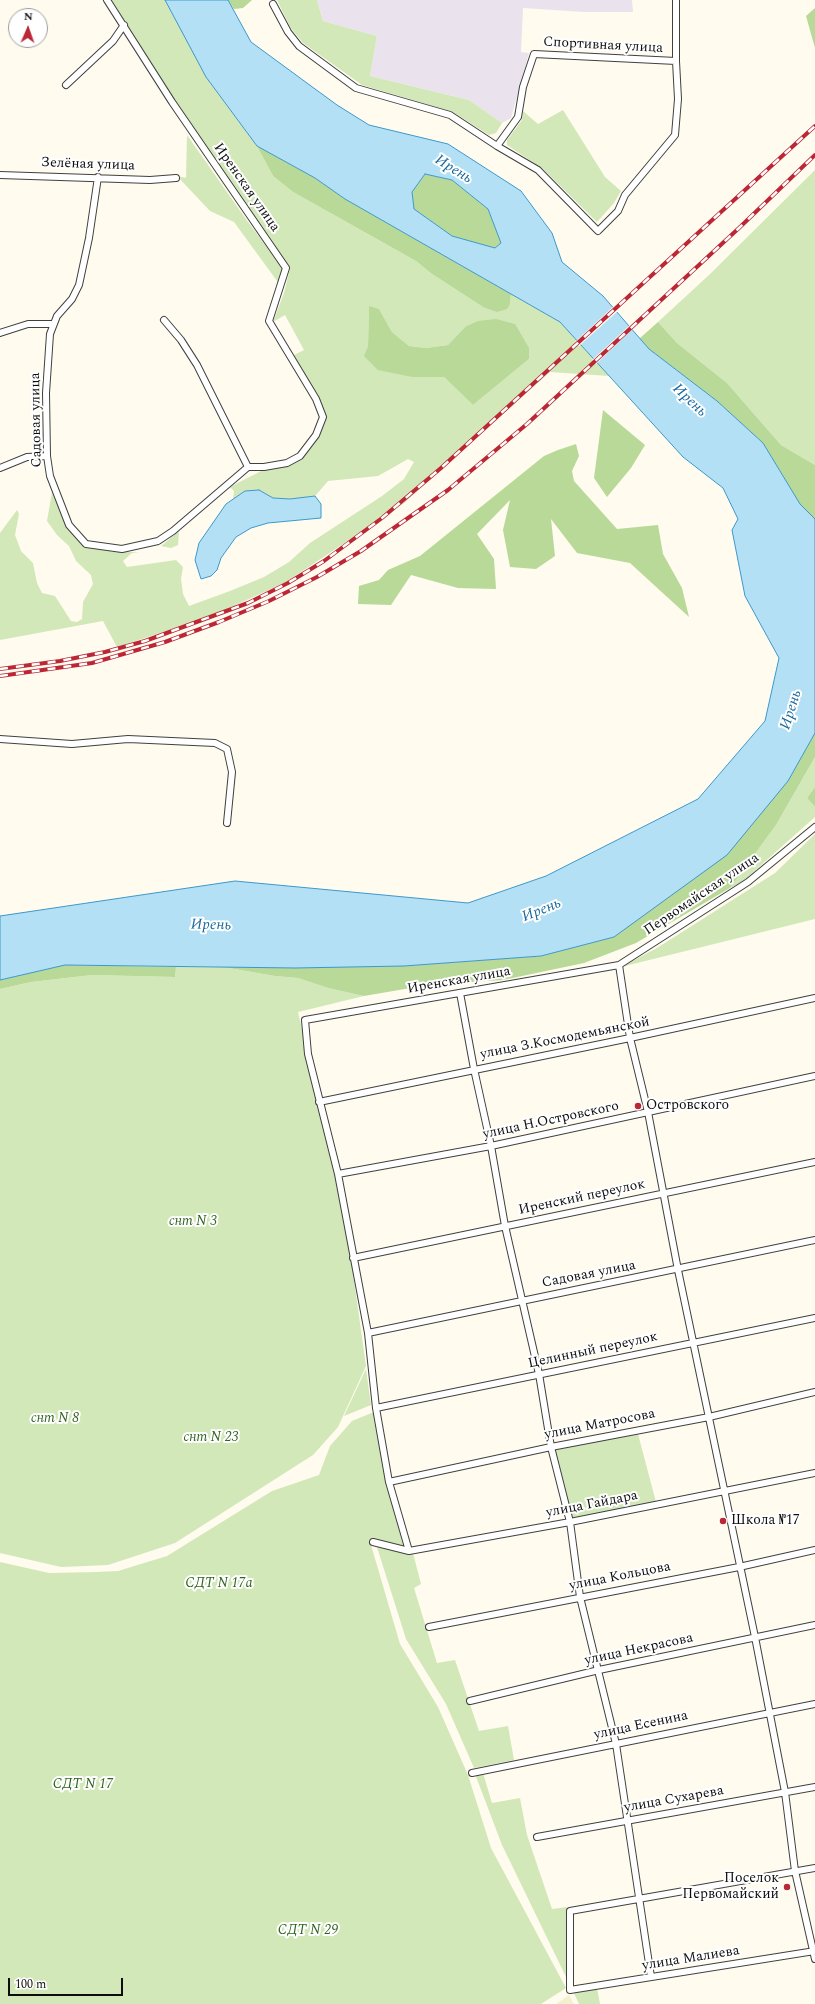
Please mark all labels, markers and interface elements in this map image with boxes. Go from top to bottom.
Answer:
north arrow [8,8,48,48]
text: N [24,8,33,25]
street label: Спортивная улица [543,34,663,58]
street label: Иренская улица [209,140,283,236]
water label: Ирень [431,152,475,188]
street label: Зелёная улица [41,155,135,175]
street label: Садовая улица [28,372,46,468]
water label: Ирень [668,381,710,421]
water label: Ирень [777,688,807,732]
street label: Первомайская улица [641,850,763,940]
water label: Ирень [520,895,564,927]
water label: Ирень [191,917,231,935]
street label: Иренская улица [406,964,512,998]
street label: улица З.Космодемьянской [479,1014,651,1064]
street label: улица Н.Островского [481,1098,621,1144]
place label: Островского [646,1098,729,1114]
marker: Островского [633,1101,643,1111]
street label: Иренский переулок [517,1176,647,1220]
park label: снт N 3 [169,1214,217,1230]
street label: Садовая улица [541,1258,637,1292]
street label: Целинный переулок [527,1329,659,1373]
street label: улица Матросова [543,1406,657,1444]
park label: снт N 8 [31,1411,79,1427]
park label: снт N 23 [183,1430,239,1446]
street label: улица Гайдара [545,1488,639,1522]
place label: Школа №17 [731,1513,800,1529]
marker: Школа №17 [718,1516,728,1526]
street label: улица Кольцова [568,1559,672,1595]
park label: СДТ N 17а [185,1576,253,1592]
street label: улица Некрасова [583,1630,695,1670]
street label: улица Есенина [592,1708,690,1744]
park label: СДТ N 17 [53,1777,113,1793]
street label: улица Сухарева [623,1783,725,1817]
place label: Поселок Первомайский [682,1871,779,1904]
marker: Поселок Первомайский [782,1882,792,1892]
park label: СДТ N 29 [278,1923,338,1939]
street label: улица Малиева [641,1943,741,1975]
scale bar [10,1970,125,1996]
text: 100 m [15,1975,46,1994]

